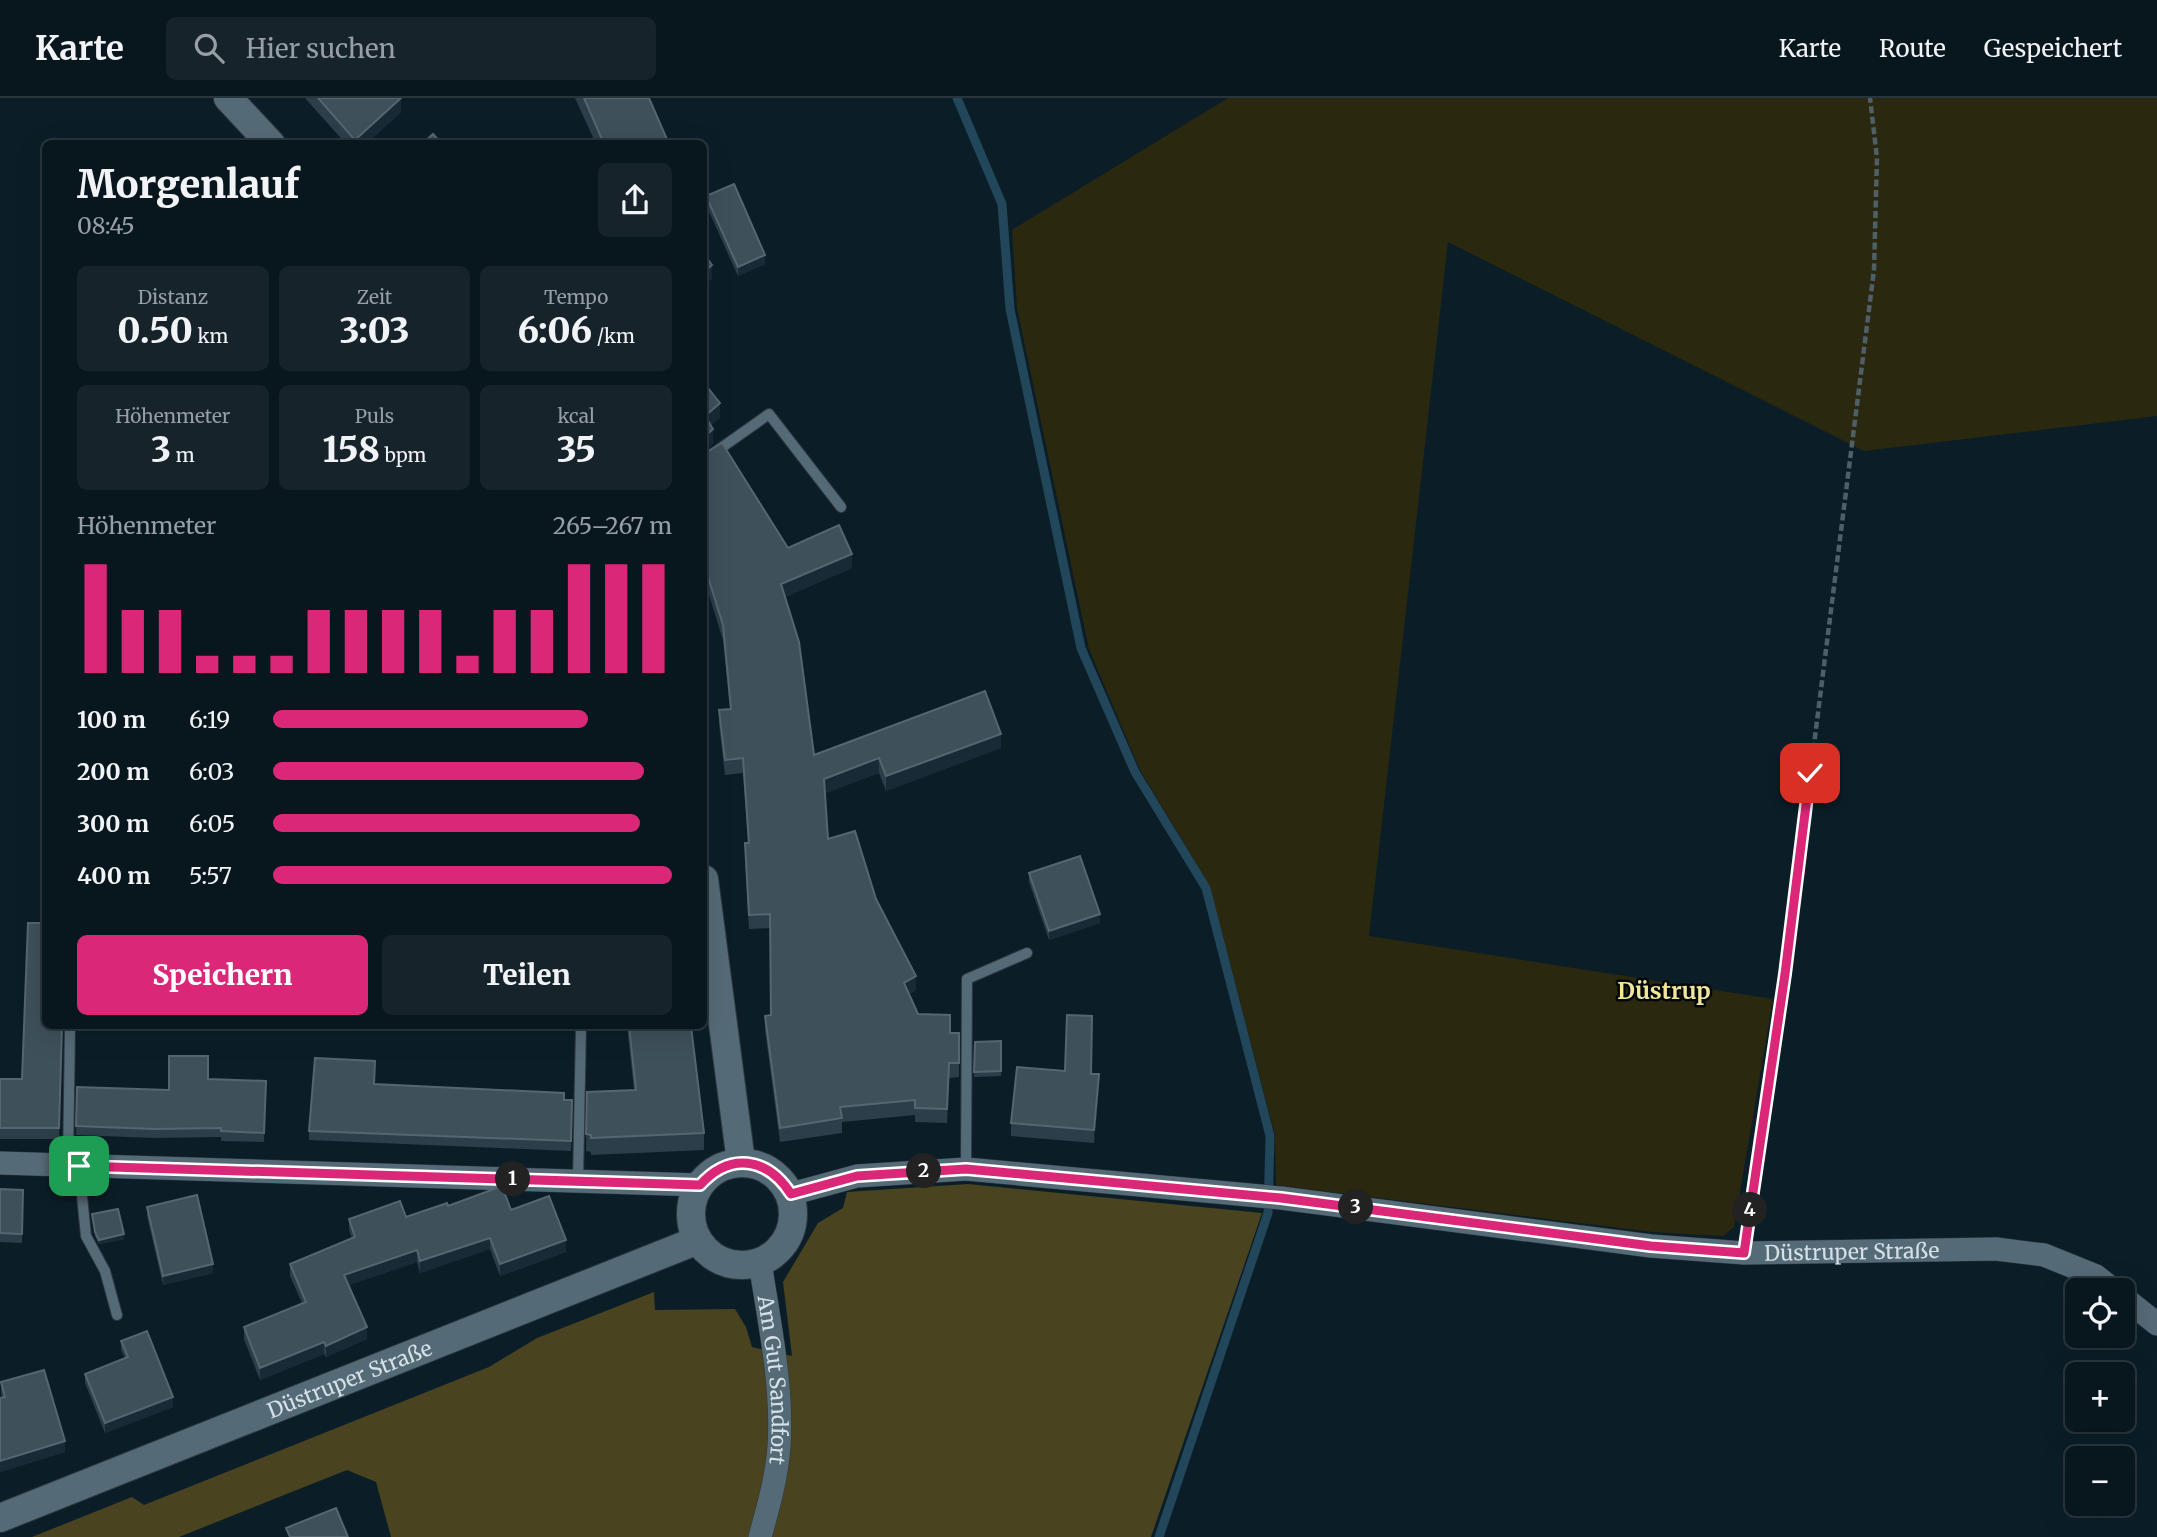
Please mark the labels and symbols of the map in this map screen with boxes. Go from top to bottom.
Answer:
pin [1780,743,1840,803]
district label: Düstrup [1617,976,1711,1005]
pin [49,1136,109,1196]
pin: 2 [906,1154,942,1188]
pin: 1 [496,1162,530,1196]
pin: 3 [1338,1190,1374,1224]
pin: 4 [1732,1192,1768,1228]
street label: Düstruper Straße [1764,1236,1939,1266]
street label: Am Gut Sandfort [752,1292,793,1466]
street label: Düstruper Straße [263,1334,436,1424]

